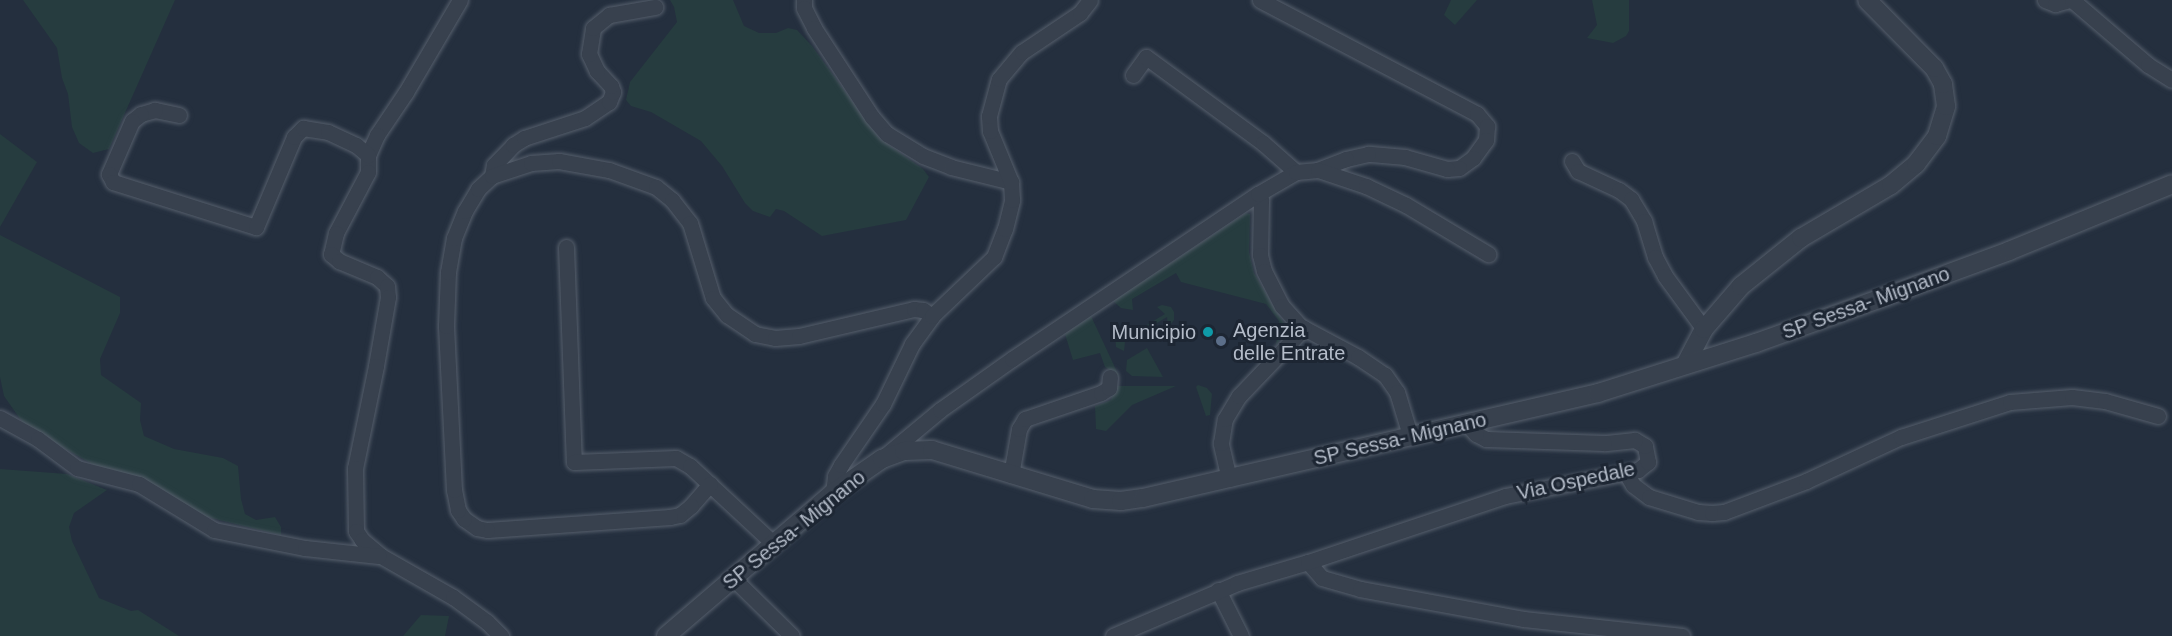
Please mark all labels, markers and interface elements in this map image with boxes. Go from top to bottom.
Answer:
street label: SP Sessa- Mignano [1779,261,1953,345]
place label: Agenzia delle Entrate [1233,318,1345,365]
place label: Municipio [1112,320,1196,344]
marker: Municipio [1201,325,1215,339]
marker: Agenzia delle Entrate [1214,334,1228,348]
street label: SP Sessa- Mignano [1311,407,1489,471]
street label: Via Ospedale [1515,457,1637,505]
street label: SP Sessa- Mignano [718,465,870,595]

